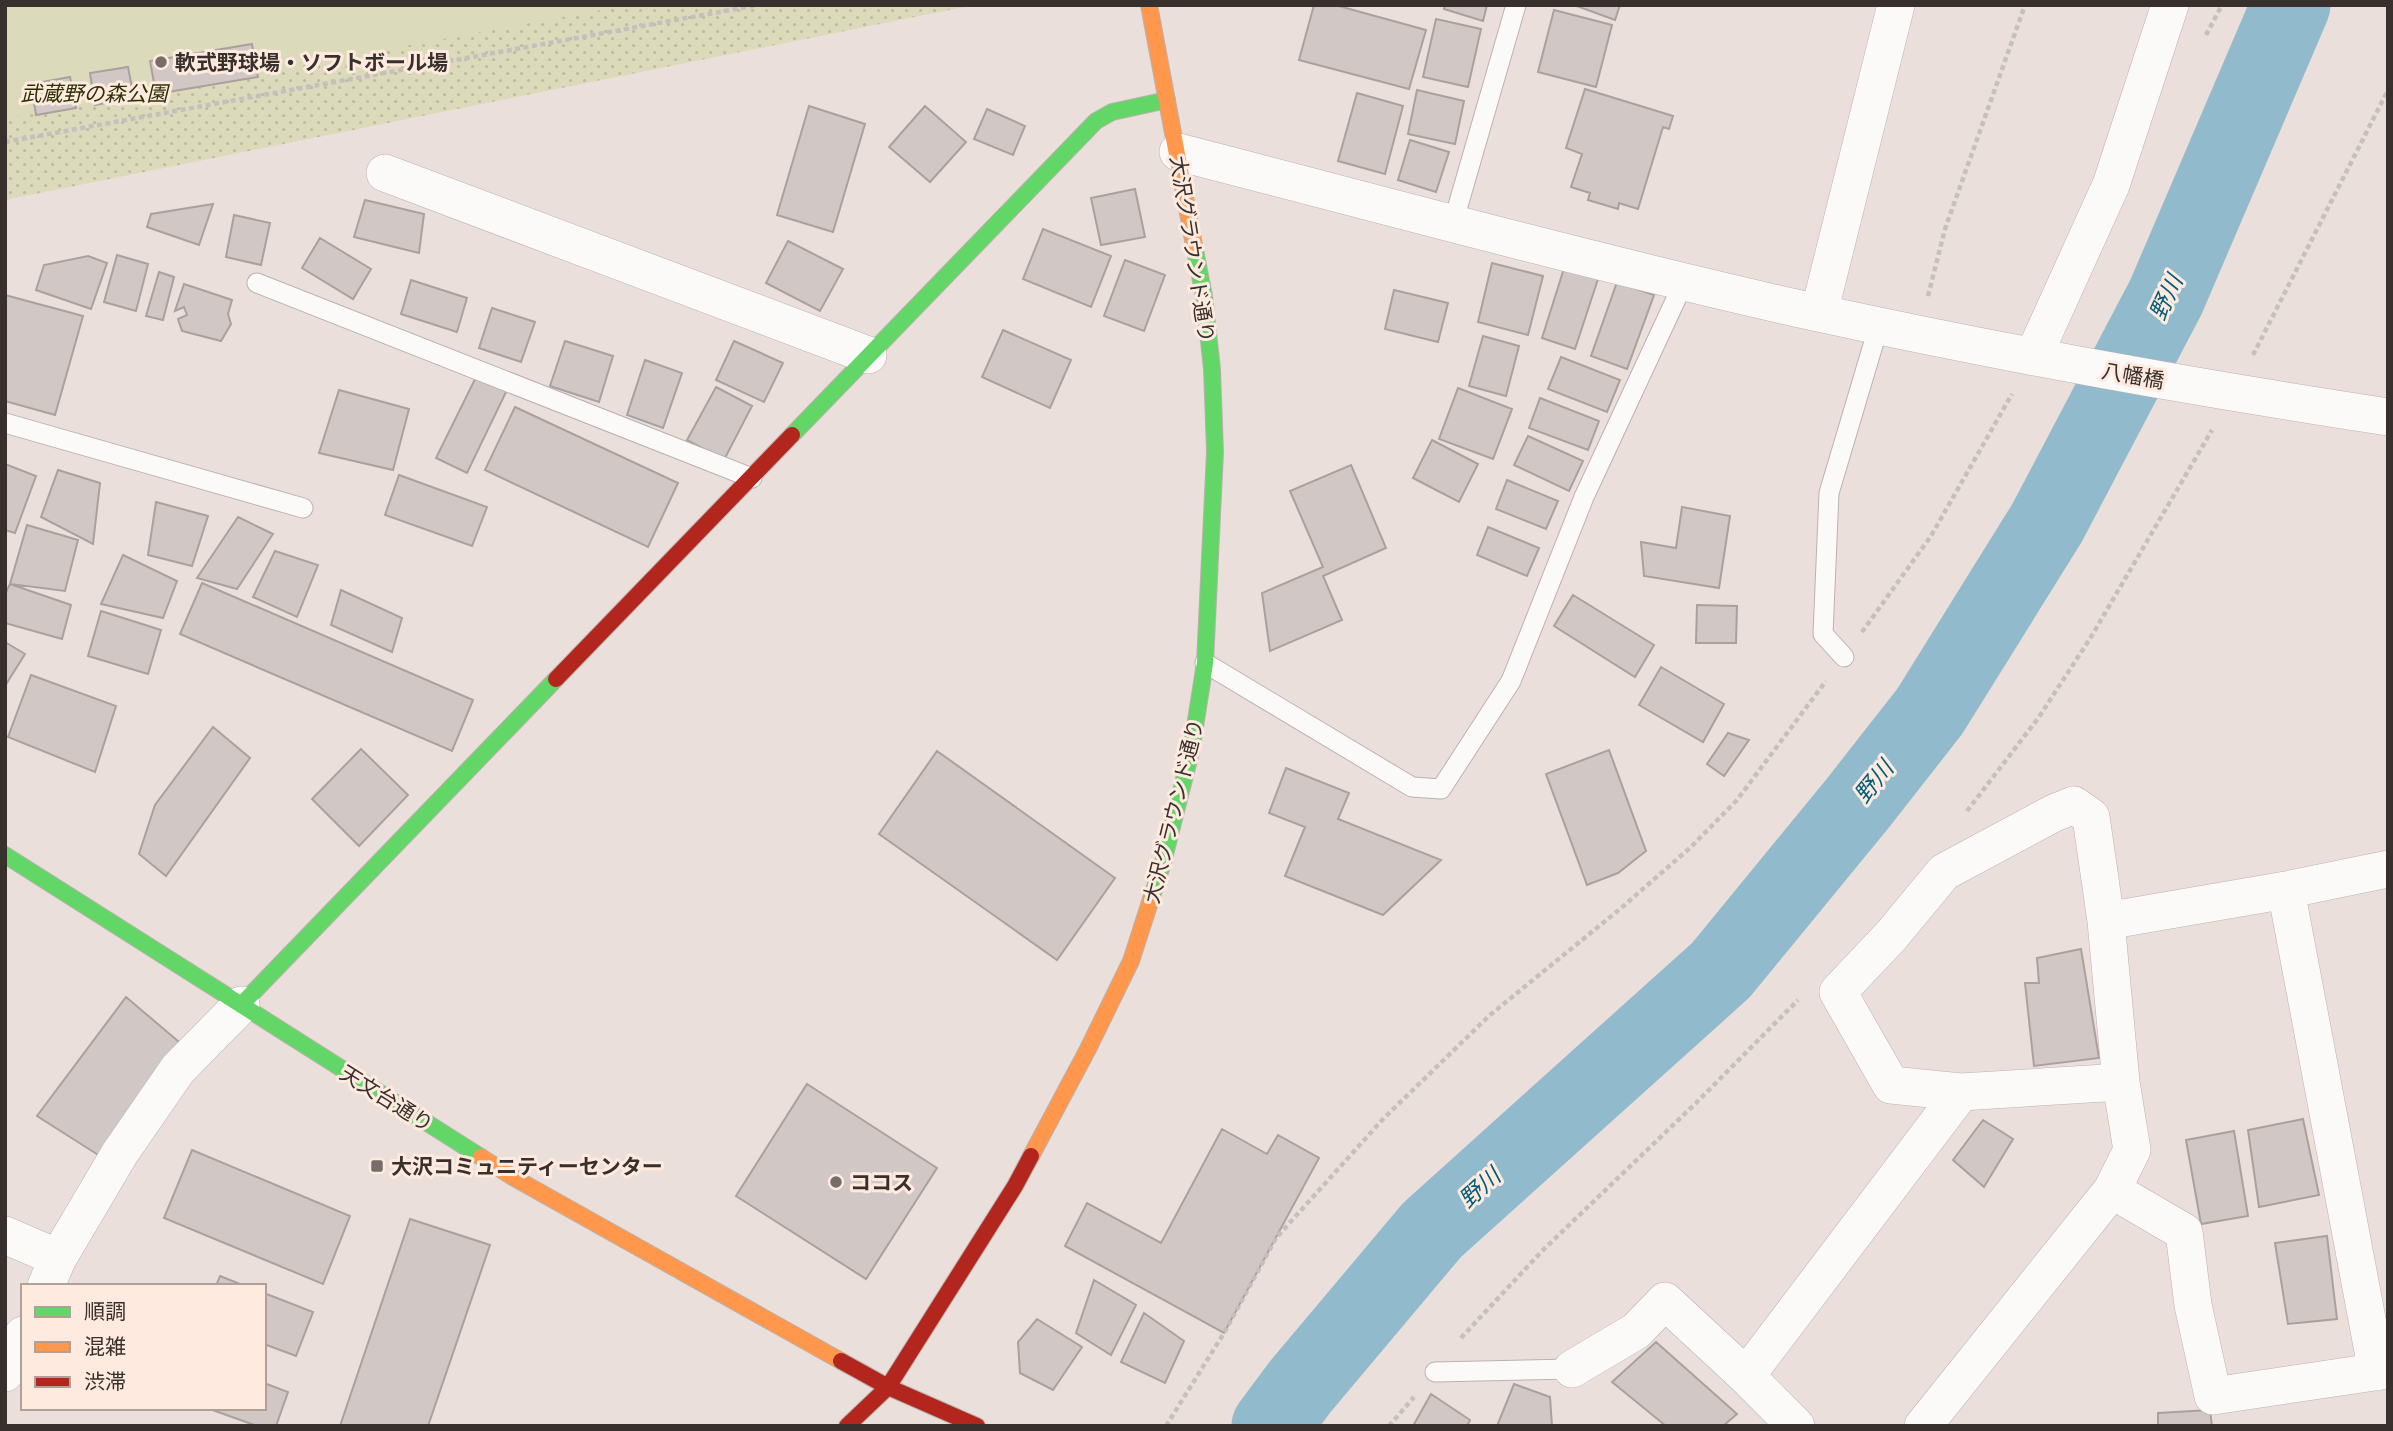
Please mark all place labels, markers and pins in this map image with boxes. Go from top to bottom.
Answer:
place label: 軟式野球場・ソフトボール場 [175,48,448,76]
marker: 軟式野球場・ソフトボール場 [153,54,169,70]
place label: 大沢コミュニティーセンター [391,1152,663,1180]
marker: 大沢コミュニティーセンター [369,1158,385,1174]
place label: ココス [850,1168,913,1196]
marker: ココス [828,1174,844,1190]

